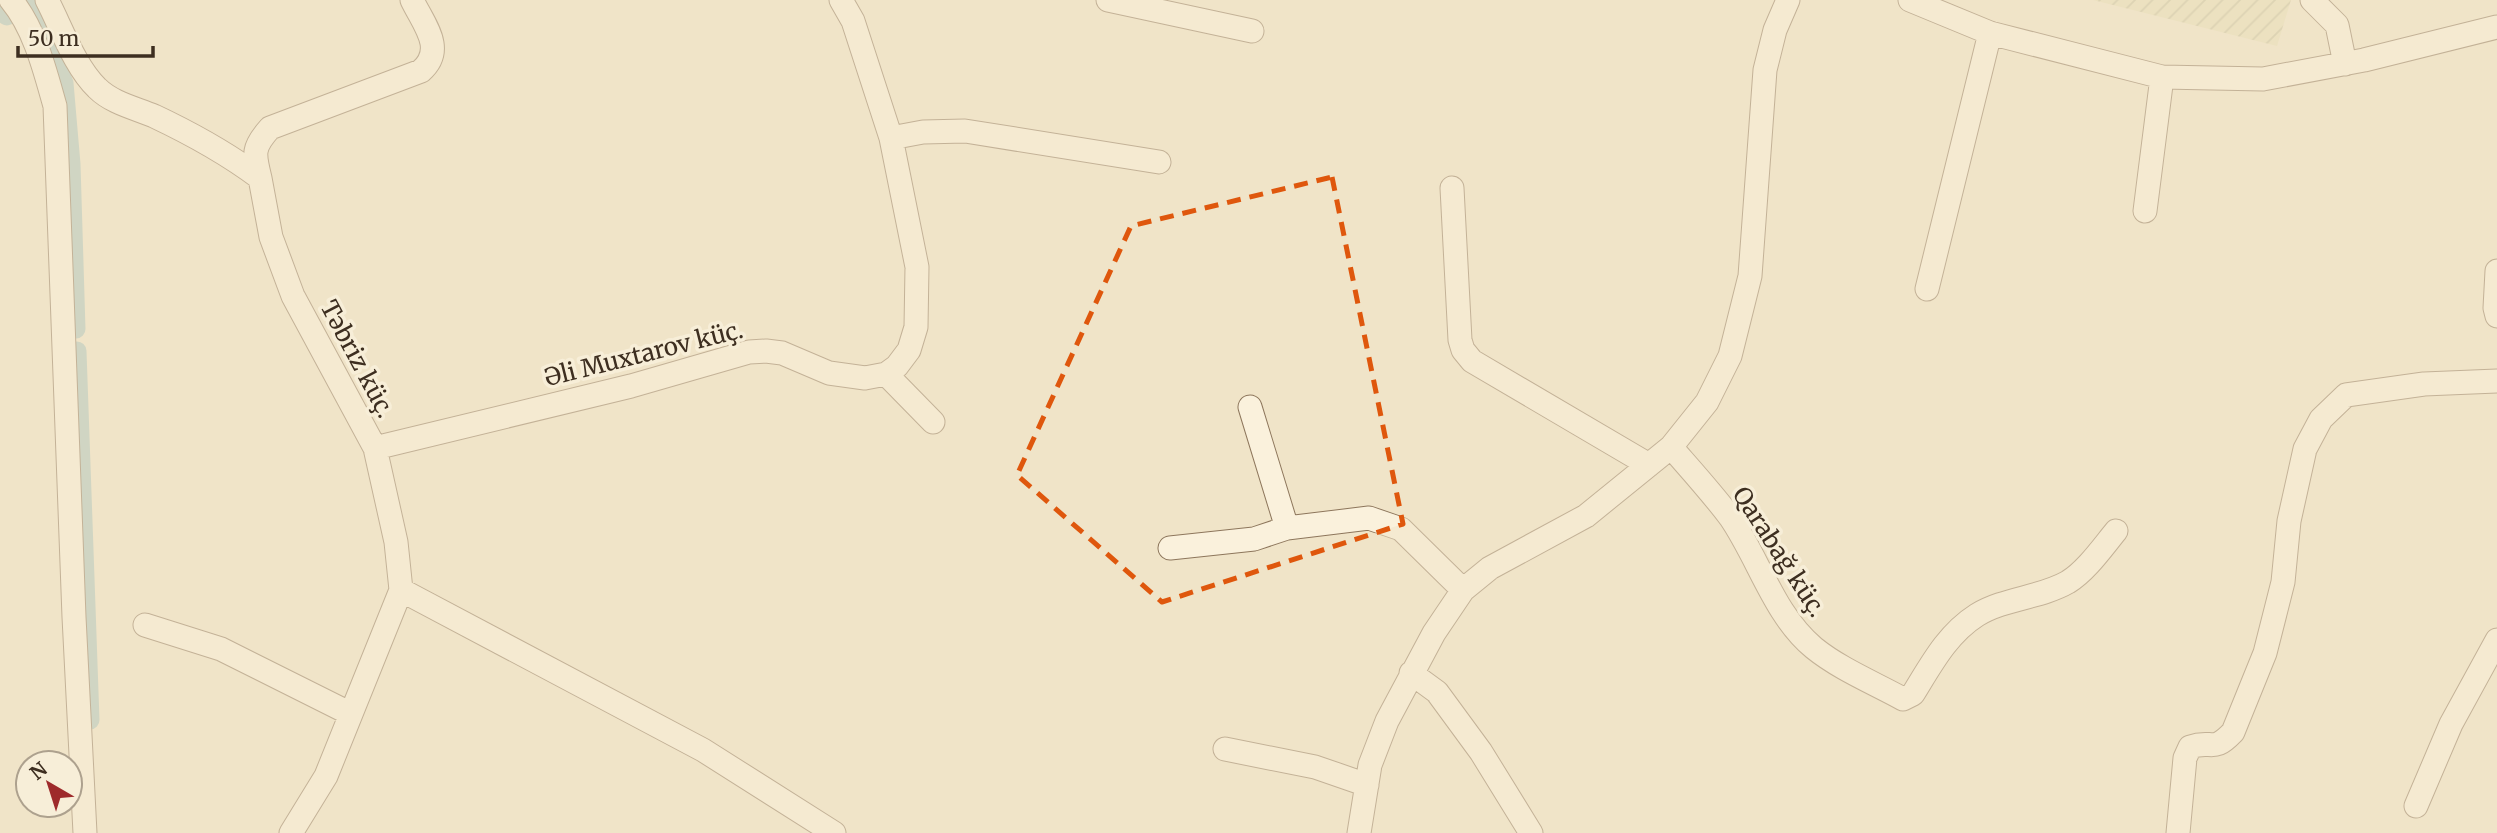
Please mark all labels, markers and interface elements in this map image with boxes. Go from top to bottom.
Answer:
scale bar [18,14,152,58]
text: 50 m [28,25,79,52]
street label: Təbriz küç. [314,295,401,423]
street label: Əli Muxtarov küç. [542,314,746,393]
street label: Qarabağ küç. [1726,481,1833,623]
north arrow [14,749,84,819]
text: N [25,757,52,785]

